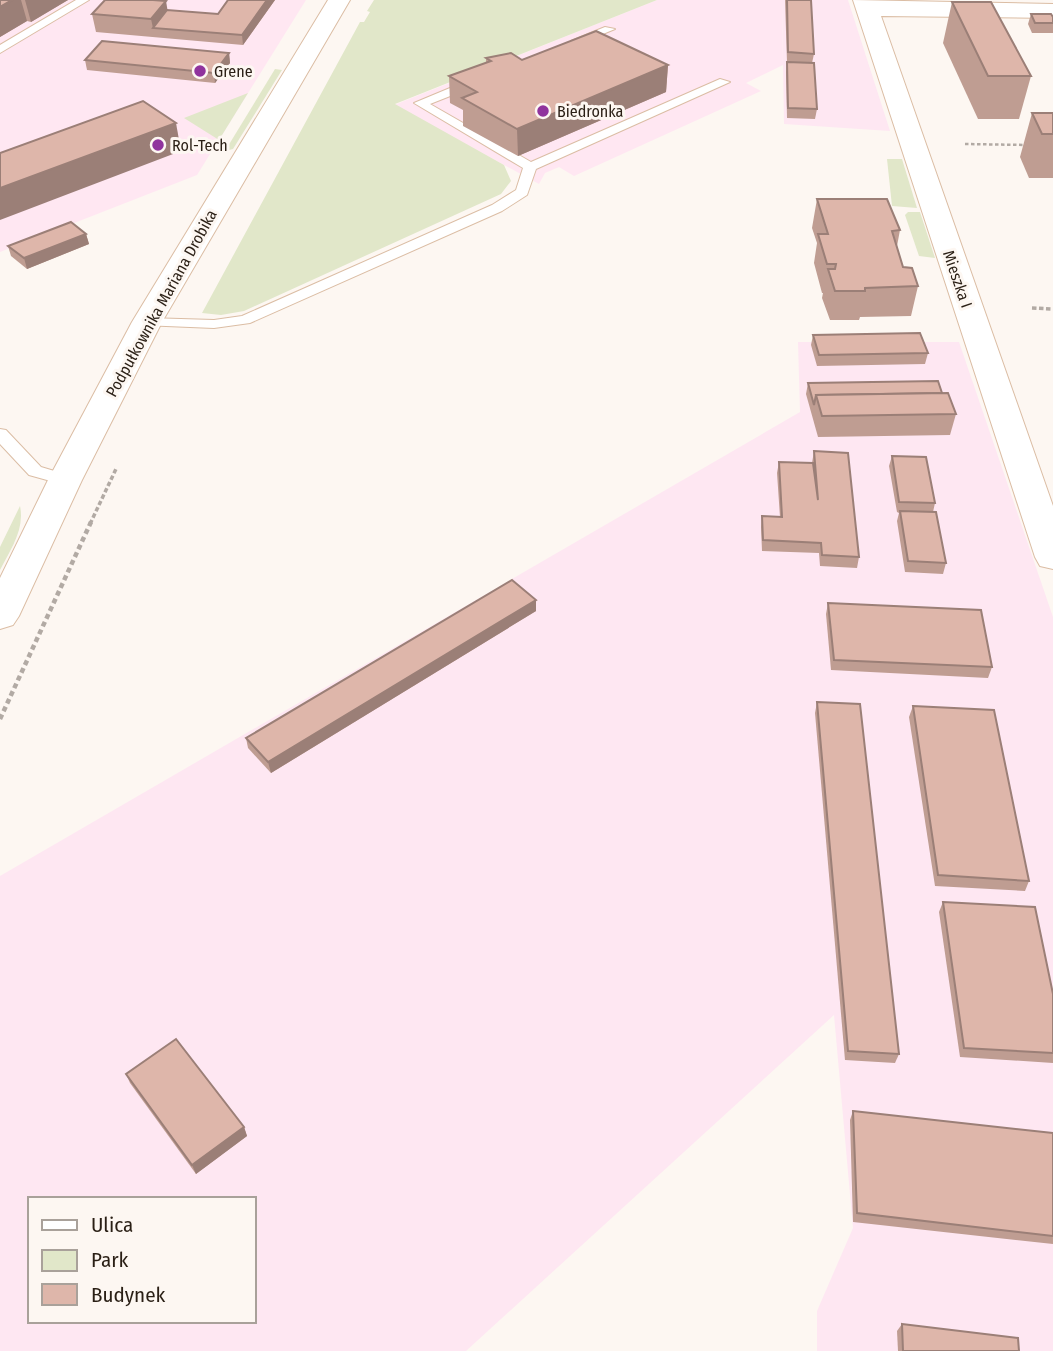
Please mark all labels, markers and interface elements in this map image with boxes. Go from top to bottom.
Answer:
place label: Grene [214,62,253,81]
marker: Grene [192,63,208,79]
place label: Biedronka [557,102,623,121]
marker: Biedronka [535,103,551,119]
place label: Rol-Tech [172,136,228,155]
marker: Rol-Tech [150,137,166,153]
street label: Podpułkownika Mariana Drobika [102,206,221,400]
street label: Mieszka I [939,248,976,310]
legend [28,1197,256,1323]
text: Ulica [91,1212,133,1238]
text: Park [91,1247,129,1273]
text: Budynek [91,1282,166,1308]

